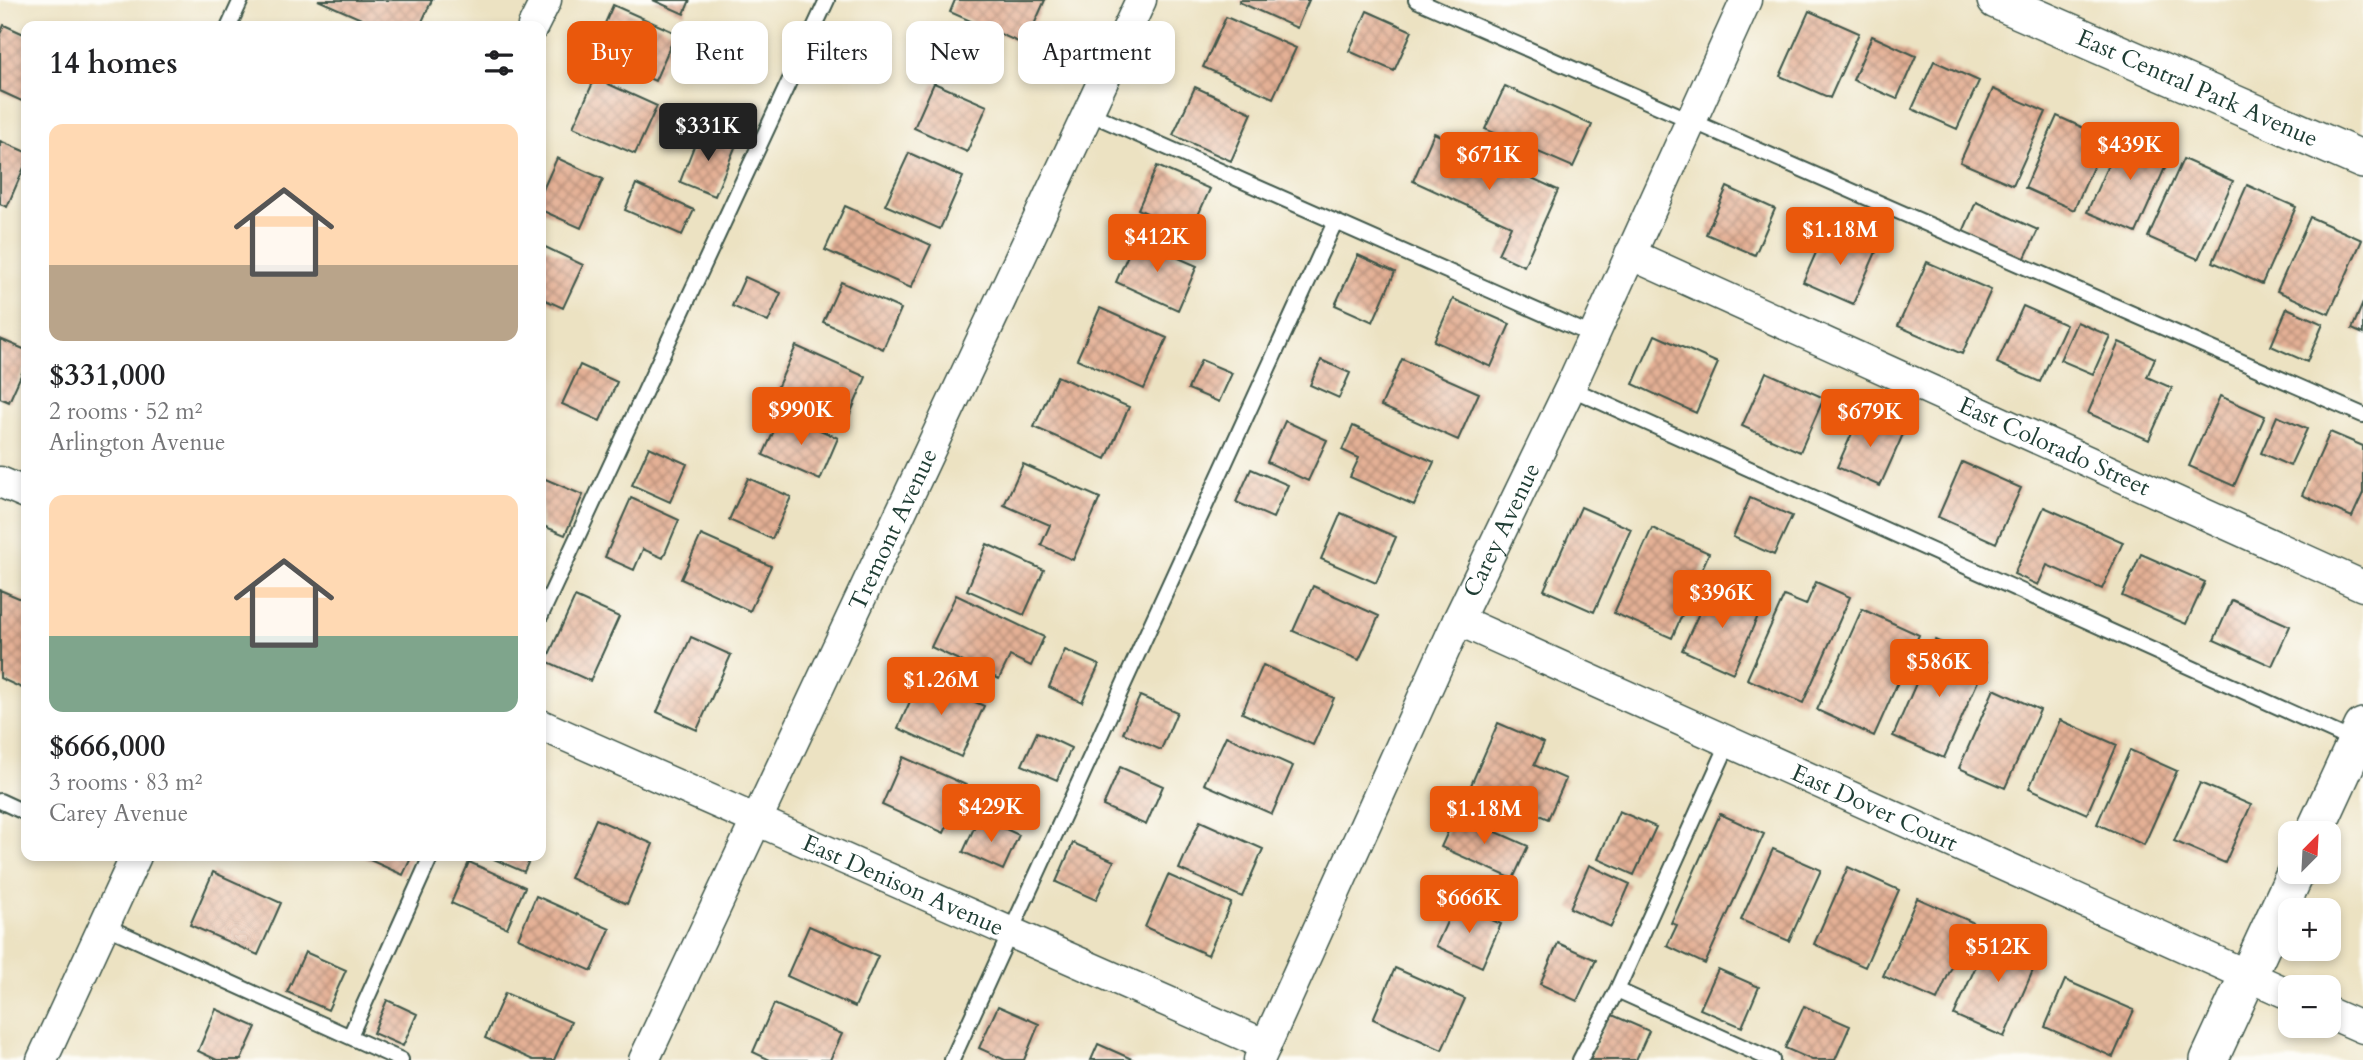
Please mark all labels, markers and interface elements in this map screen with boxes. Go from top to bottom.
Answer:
chip: Buy [567,21,657,84]
chip: Rent [671,21,768,84]
chip: Filters [782,21,892,84]
chip: New [906,21,1004,84]
chip: Apartment [1018,21,1175,84]
street label: East Central Park Avenue [2072,21,2323,155]
text: 14 homes [49,43,178,84]
icon: filters [480,44,518,82]
pin: $331K [659,104,757,163]
text: $331K [675,110,741,141]
pin: $439K [2081,122,2179,182]
text: $439K [2097,129,2163,160]
pin: $671K [1440,132,1538,192]
text: $671K [1456,139,1522,170]
icon: home [221,169,347,295]
pin: $1.18M [1783,208,1897,267]
text: $1.18M [1802,214,1878,245]
pin: $412K [1108,215,1206,274]
text: $412K [1124,221,1190,252]
text: $331,000 [49,355,165,396]
pin: $990K [752,388,850,447]
street label: East Colorado Street [1953,389,2156,504]
pin: $679K [1821,390,1919,449]
text: $990K [768,394,834,425]
text: 2 rooms · 52 m² [49,396,202,427]
text: $679K [1837,396,1903,427]
text: Arlington Avenue [49,427,226,458]
street label: Tremont Avenue [840,443,945,616]
street label: Carey Avenue [1455,457,1548,603]
icon: home [221,540,347,666]
pin: $396K [1673,570,1771,630]
text: $396K [1689,577,1755,608]
pin: $586K [1890,640,1988,699]
text: $586K [1906,646,1972,677]
pin: $1.26M [884,658,998,717]
text: $1.26M [903,664,979,695]
text: $666,000 [49,726,165,767]
street label: East Dover Court [1786,756,1963,860]
text: 3 rooms · 83 m² [49,767,202,798]
pin: $429K [942,784,1040,844]
pin: $1.18M [1427,786,1541,846]
text: $429K [958,791,1024,822]
text: $1.18M [1446,793,1522,824]
text: Carey Avenue [49,798,188,829]
north arrow [2278,821,2342,884]
map controls [2278,821,2341,1038]
street label: East Denison Avenue [797,826,1009,944]
pin: $666K [1420,876,1518,935]
text: $666K [1436,882,1502,913]
button: + [2278,898,2341,961]
pin: $512K [1949,925,2047,984]
text: $512K [1965,931,2031,962]
button: − [2278,975,2341,1038]

